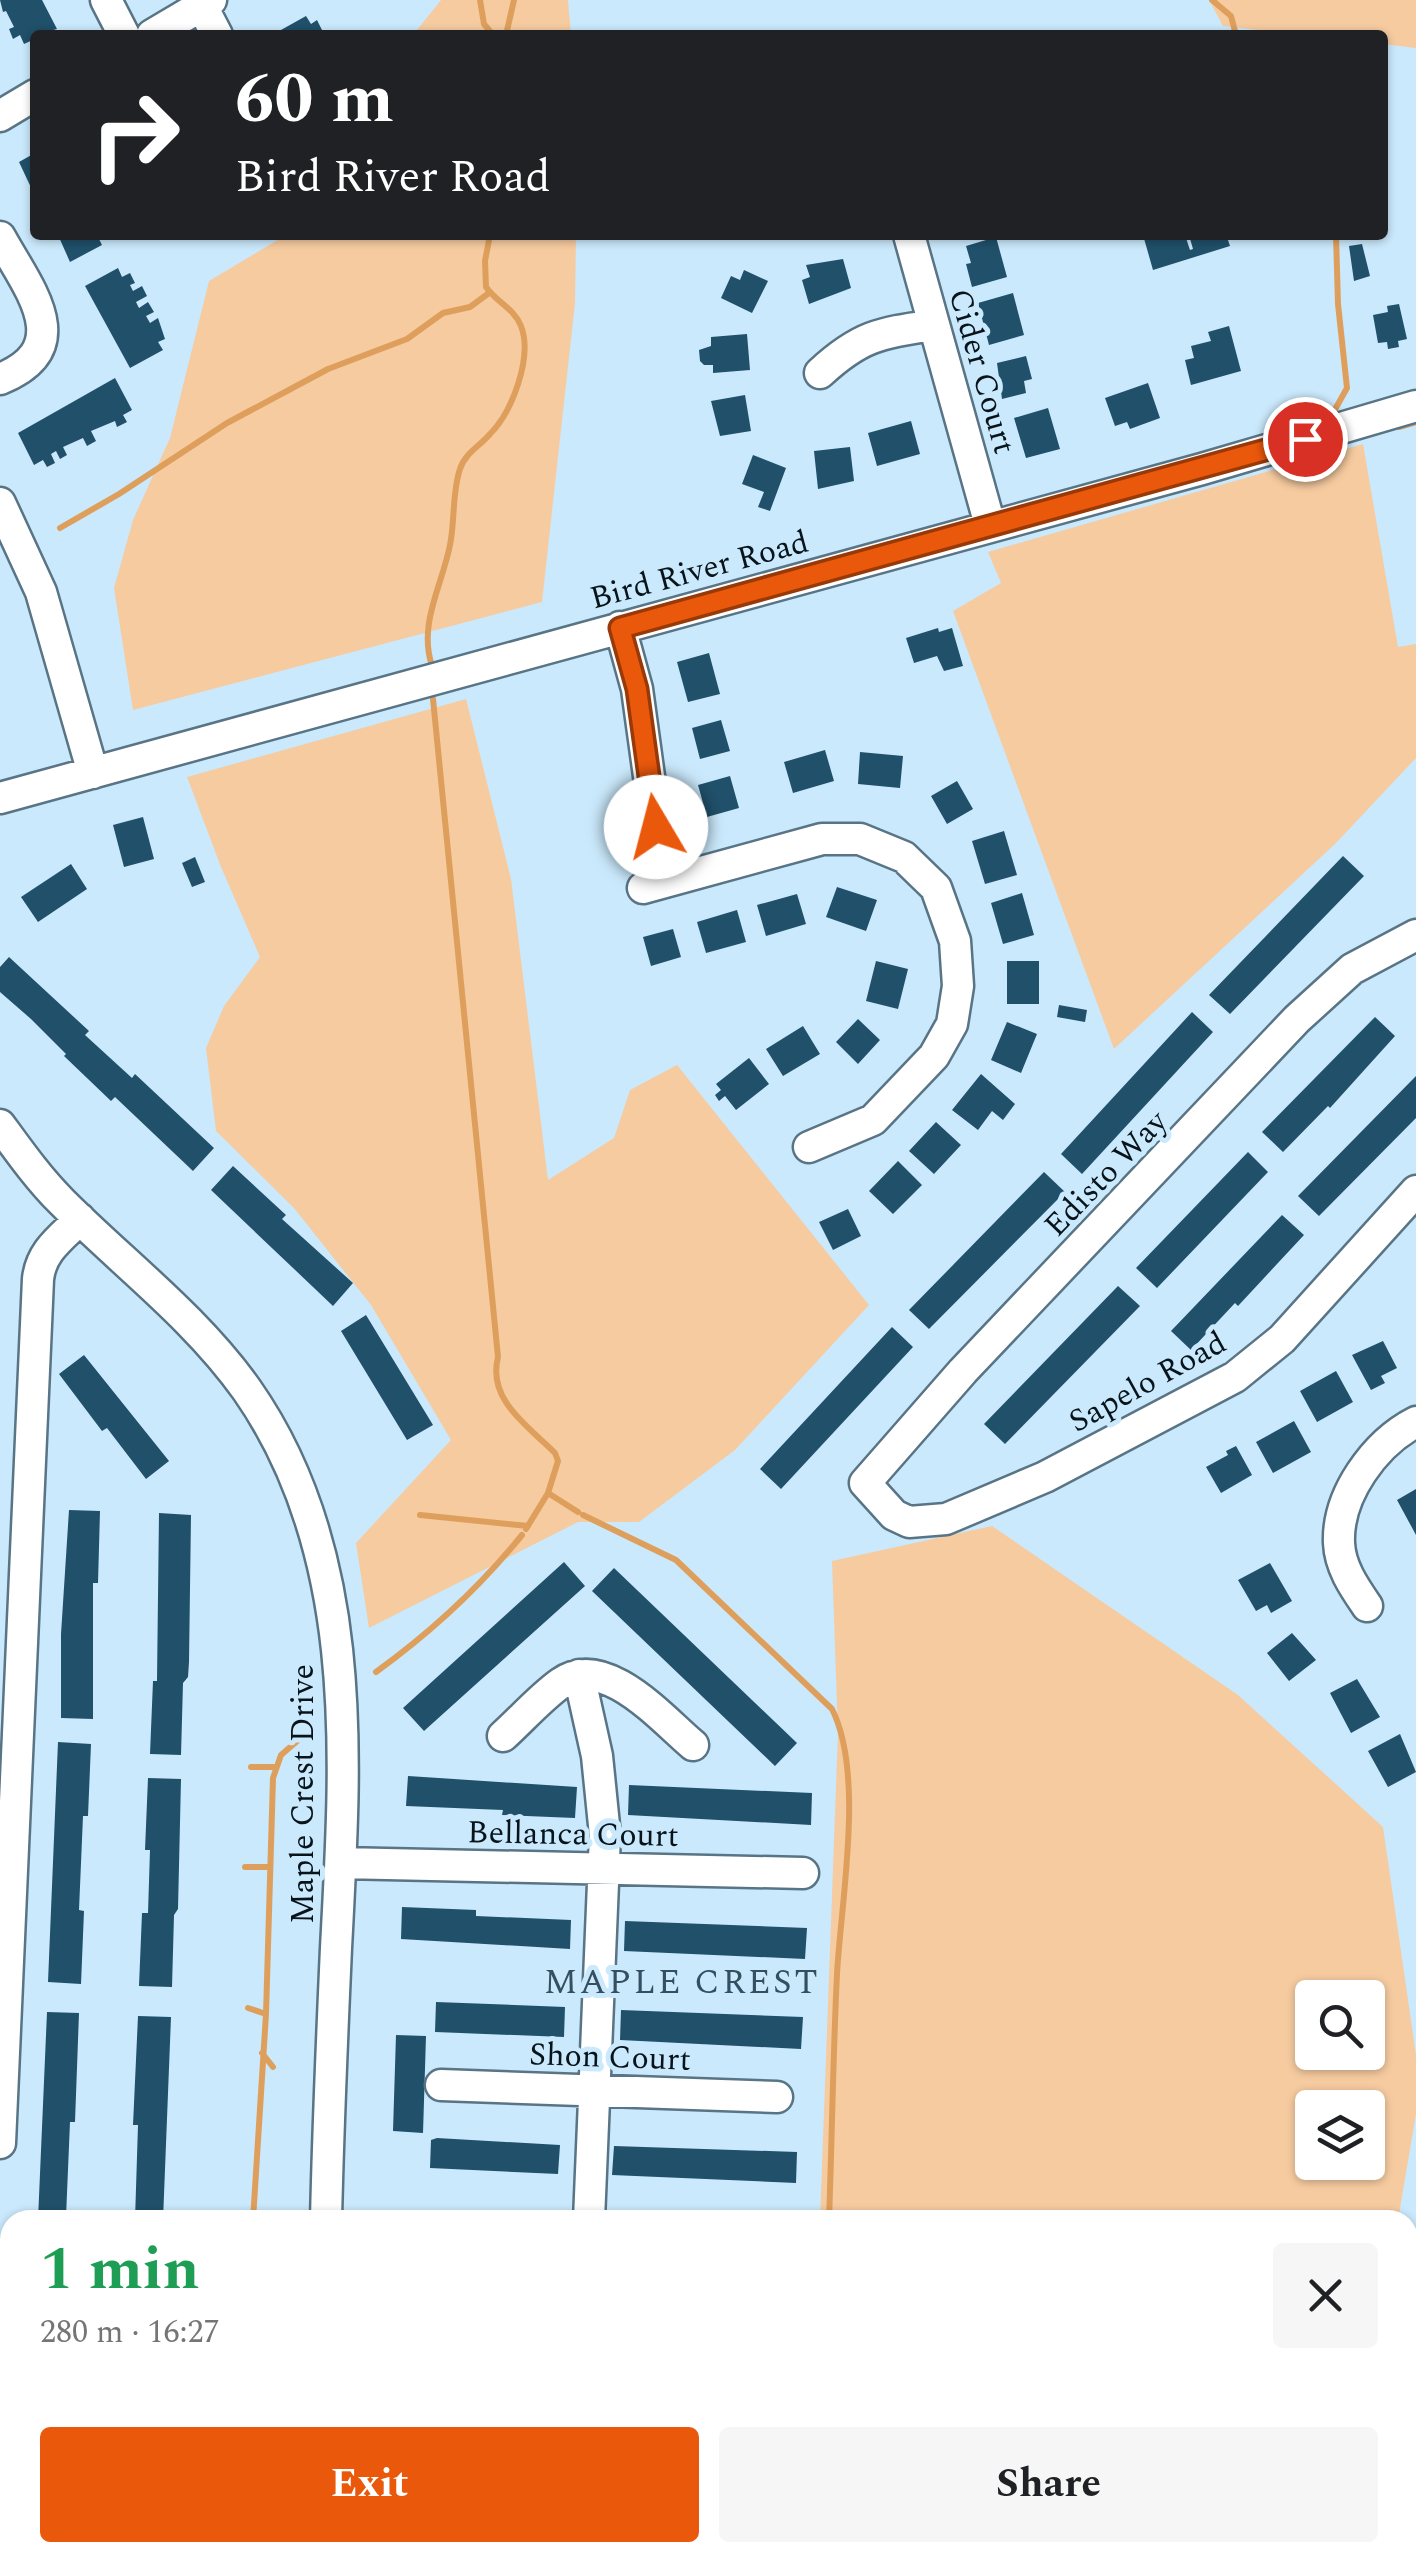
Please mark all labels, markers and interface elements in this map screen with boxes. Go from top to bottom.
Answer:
text: 60 m [235,47,394,153]
icon: right [70,70,200,200]
text: Bird River Road [235,143,551,212]
street label: Cider Court [935,283,1029,460]
pin [1263,397,1348,482]
icon: arrive [1278,412,1333,467]
street label: Bird River Road [585,518,814,623]
position arrow [604,775,708,879]
street label: Edisto Way [1033,1098,1181,1249]
street label: Sapelo Road [1060,1319,1236,1446]
street label: Maple Crest Drive [279,1664,328,1924]
street label: Bellanca Court [467,1808,679,1861]
district label: MAPLE CREST [544,1956,820,2009]
map controls [1295,1980,1385,2180]
button: search [1295,1980,1385,2070]
street label: Shon Court [528,2030,692,2085]
button: layers [1295,2090,1385,2180]
text: 1 min [40,2224,200,2316]
button: close [1273,2243,1378,2348]
text: 280 m · 16:27 [40,2308,220,2357]
button: Exit [40,2427,699,2542]
button: Share [719,2427,1378,2542]

